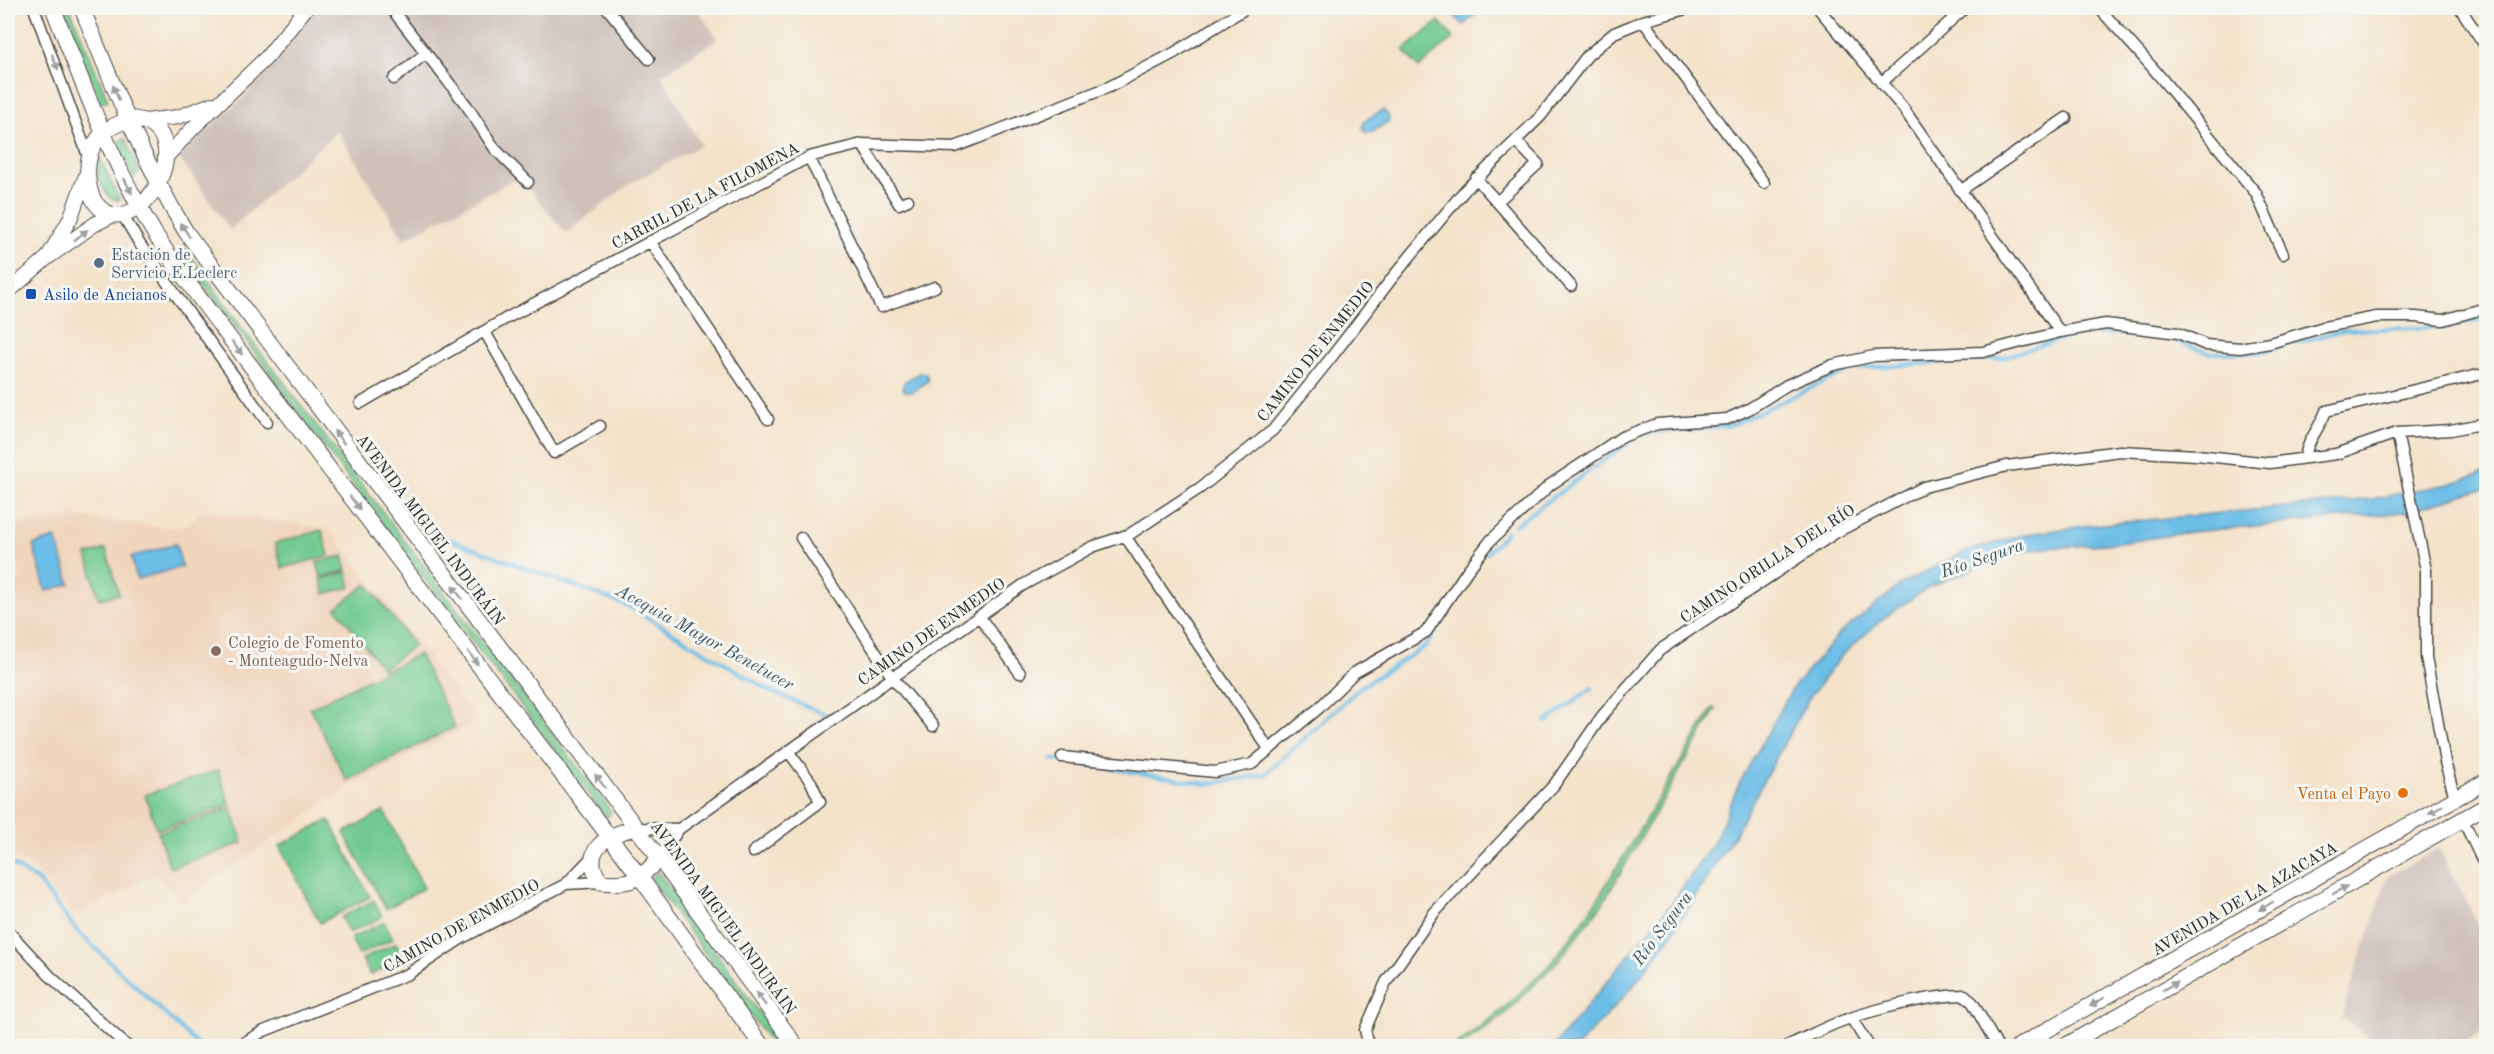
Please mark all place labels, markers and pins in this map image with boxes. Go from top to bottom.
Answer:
place label: Estación de Servicio E.Leclerc [111,248,237,282]
marker: Estación de Servicio E.Leclerc [92,256,106,270]
marker: Asilo de Ancianos [24,287,38,301]
place label: Asilo de Ancianos [43,288,167,304]
place label: Colegio de Fomento - Monteagudo-Nelva [228,636,369,670]
marker: Colegio de Fomento - Monteagudo-Nelva [209,644,223,658]
marker: Venta el Payo [2396,786,2410,800]
place label: Venta el Payo [2297,787,2391,803]

